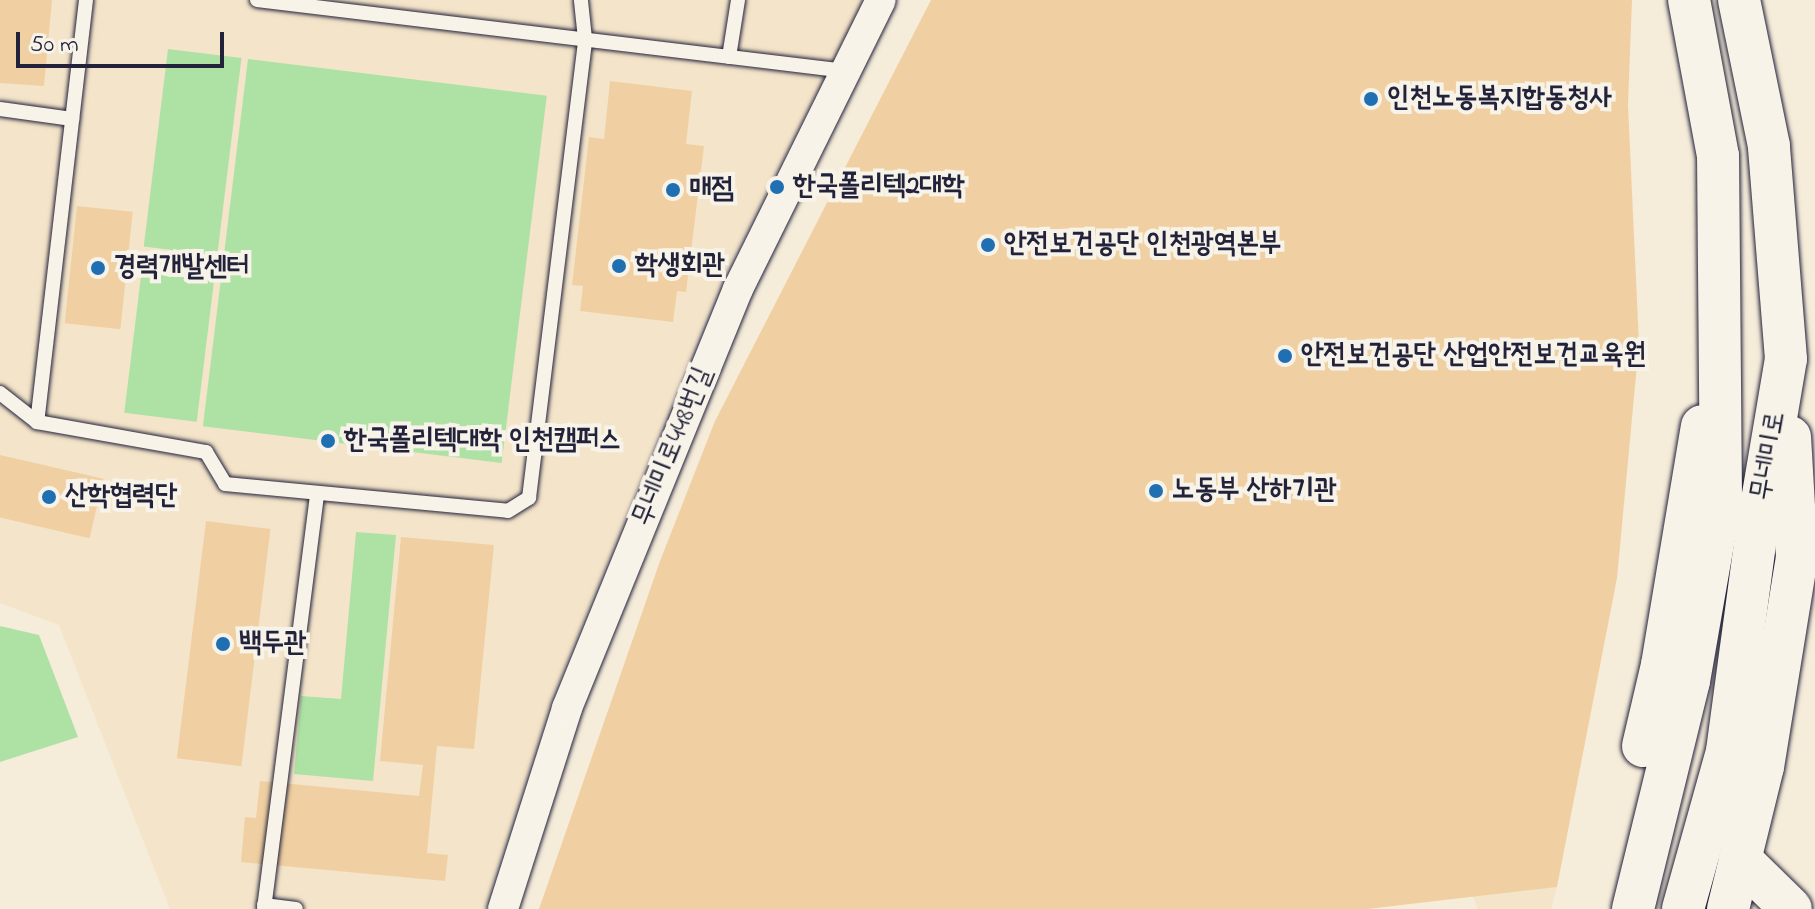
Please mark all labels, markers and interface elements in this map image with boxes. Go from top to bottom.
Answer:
scale bar [20,16,228,66]
text: 50 m [30,28,79,63]
place label: 인천노동복지합동청사 [1387,82,1612,116]
marker: 인천노동복지합동청사 [1362,90,1380,108]
place label: 한국폴리텍2대학 [793,170,965,204]
place label: 매점 [689,173,734,207]
marker: 한국폴리텍2대학 [768,178,786,196]
marker: 매점 [664,181,682,199]
place label: 안전보건공단 인천광역본부 [1004,228,1281,262]
marker: 안전보건공단 인천광역본부 [979,236,997,254]
place label: 학생회관 [635,249,725,283]
place label: 경력개발센터 [114,251,249,285]
marker: 학생회관 [610,257,628,275]
marker: 경력개발센터 [89,259,107,277]
place label: 안전보건공단 산업안전보건교육원 [1301,339,1646,373]
marker: 안전보건공단 산업안전보건교육원 [1276,347,1294,365]
street label: 무네미로448번길 [627,362,721,532]
street label: 무네미로 [1746,409,1794,503]
place label: 한국폴리텍대학 인천캠퍼스 [344,424,621,458]
marker: 한국폴리텍대학 인천캠퍼스 [319,432,337,450]
place label: 노동부 산하기관 [1172,474,1337,508]
place label: 산학협력단 [65,480,178,514]
marker: 노동부 산하기관 [1147,482,1165,500]
marker: 산학협력단 [40,488,58,506]
place label: 백두관 [239,627,307,661]
marker: 백두관 [214,635,232,653]

